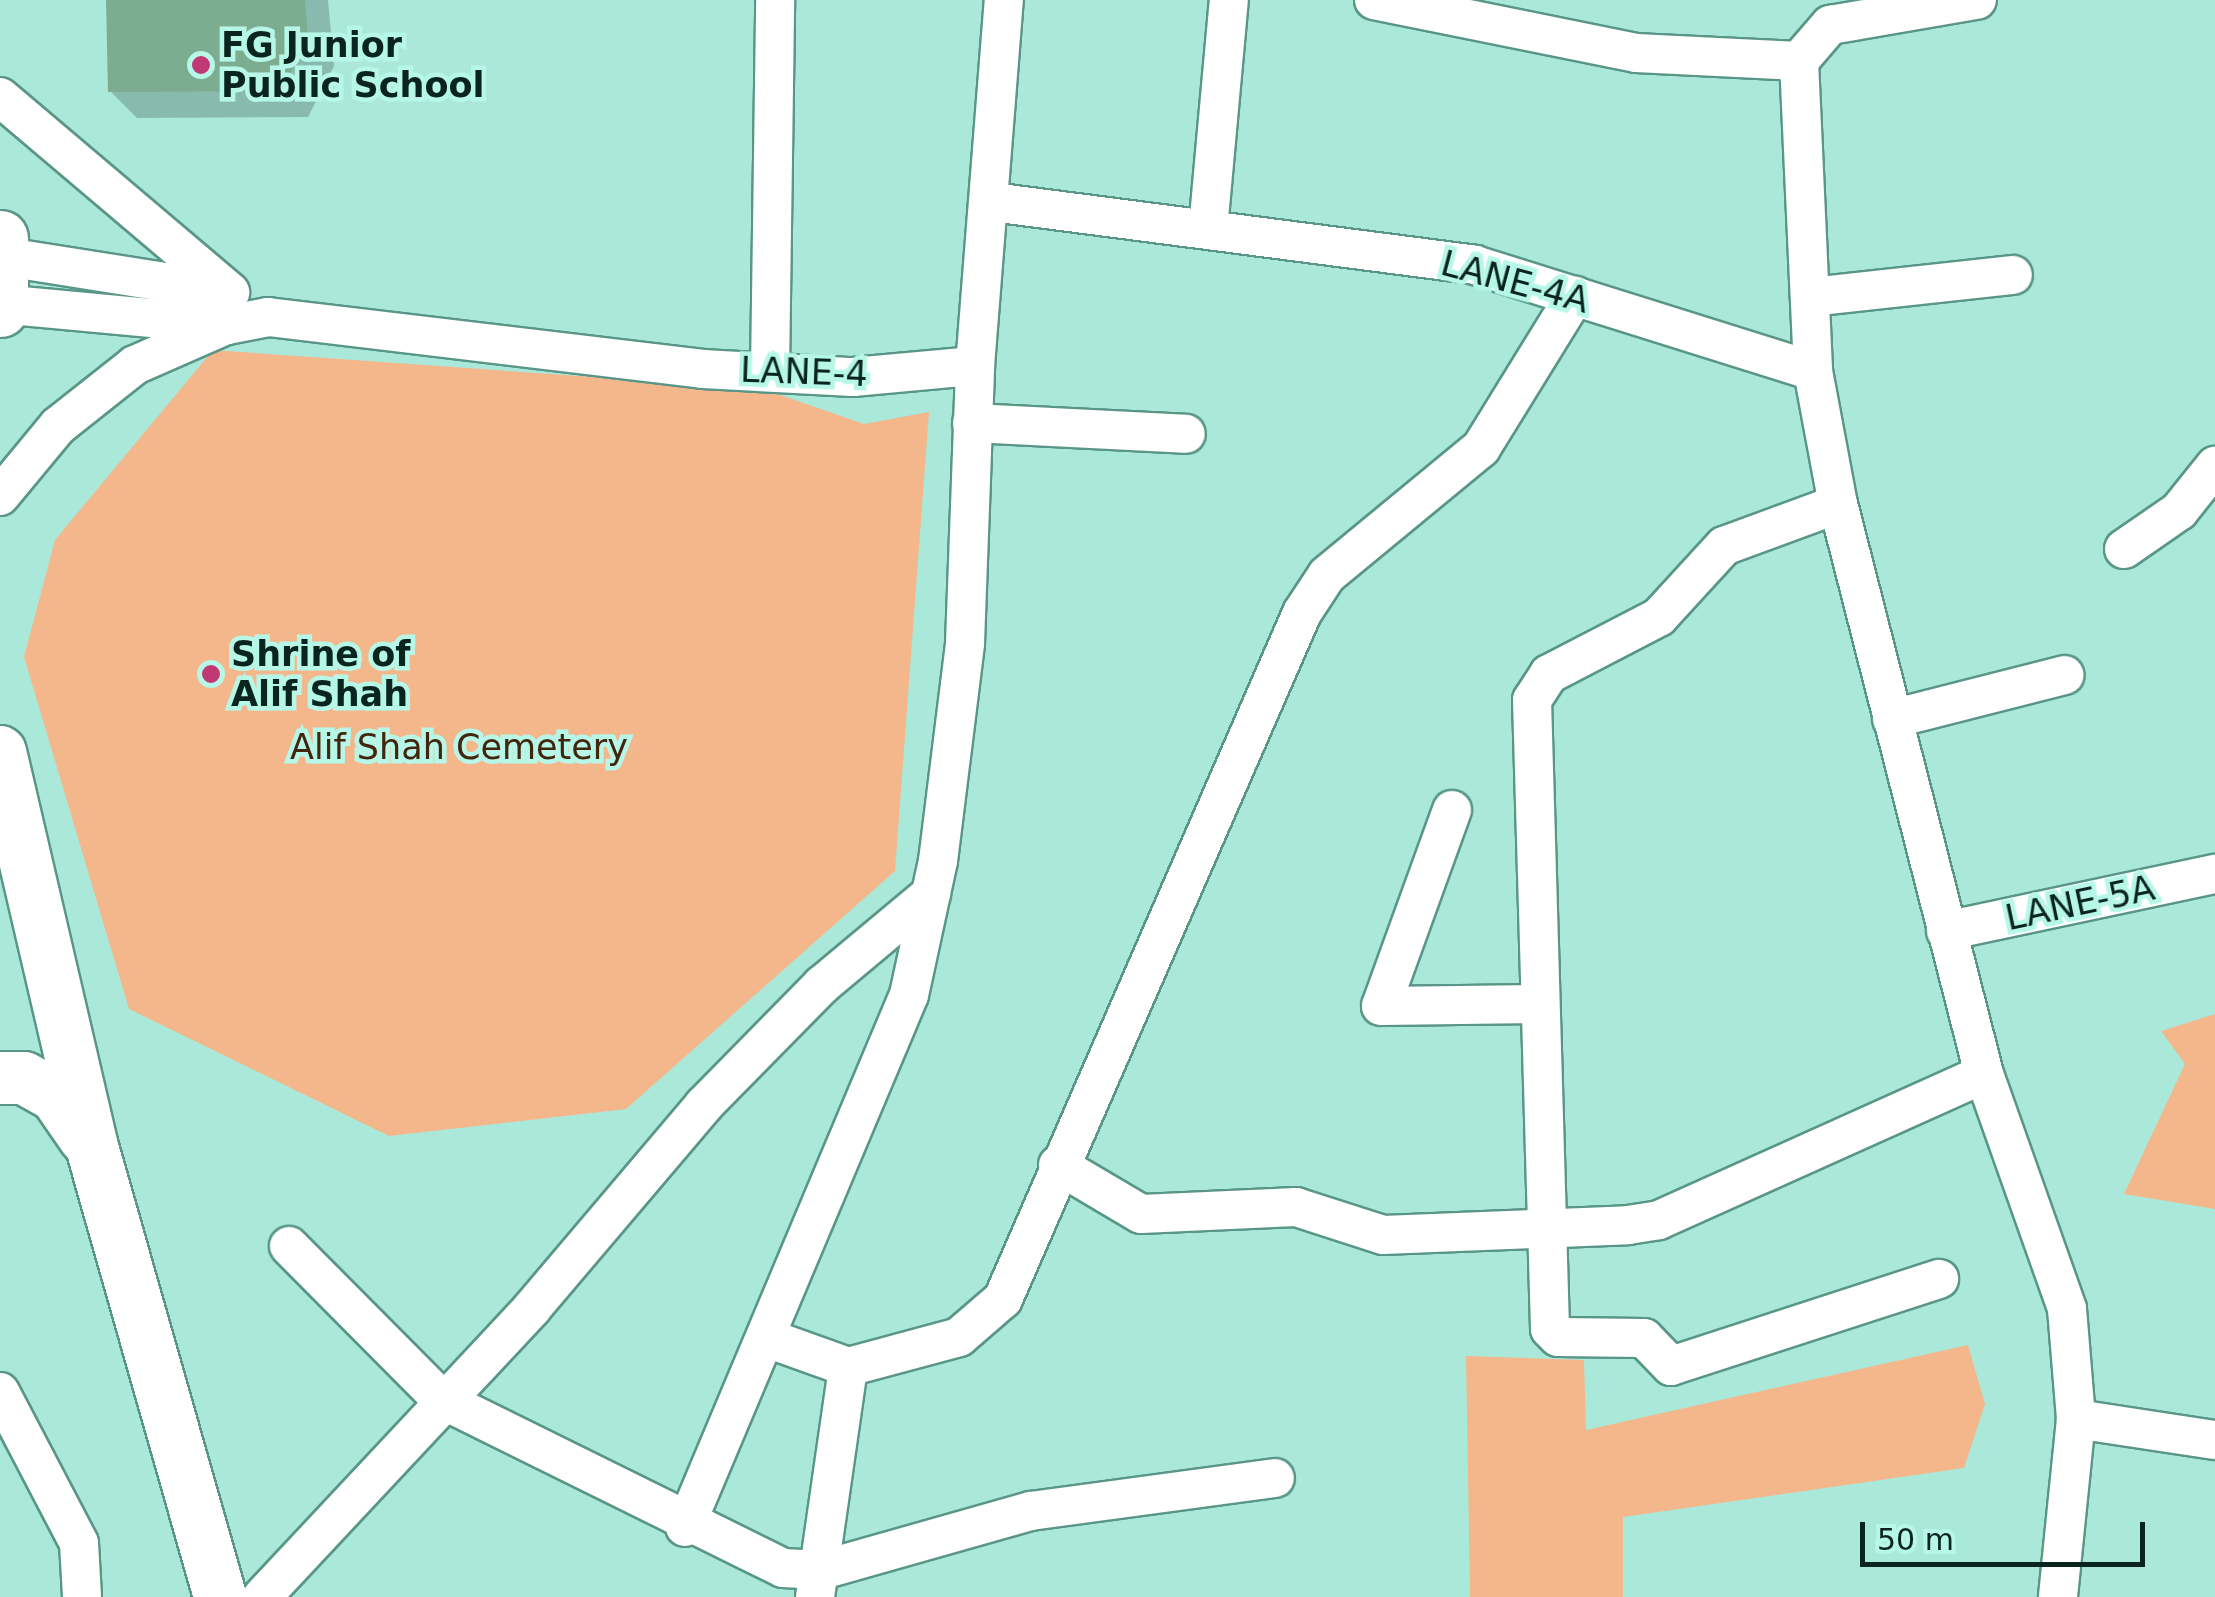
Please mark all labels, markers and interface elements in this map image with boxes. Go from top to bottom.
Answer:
place label: FG Junior Public School [221,24,485,106]
marker: FG Junior Public School [190,54,212,76]
street label: LANE-4A [1436,242,1594,322]
street label: LANE-4 [740,349,868,395]
place label: Shrine of Alif Shah [231,633,410,715]
marker: Shrine of Alif Shah [200,663,222,685]
park label: Alif Shah Cemetery [290,726,628,768]
street label: LANE-5A [2002,867,2158,939]
scale bar [1865,1502,2150,1564]
text: 50 m [1877,1522,1954,1557]

